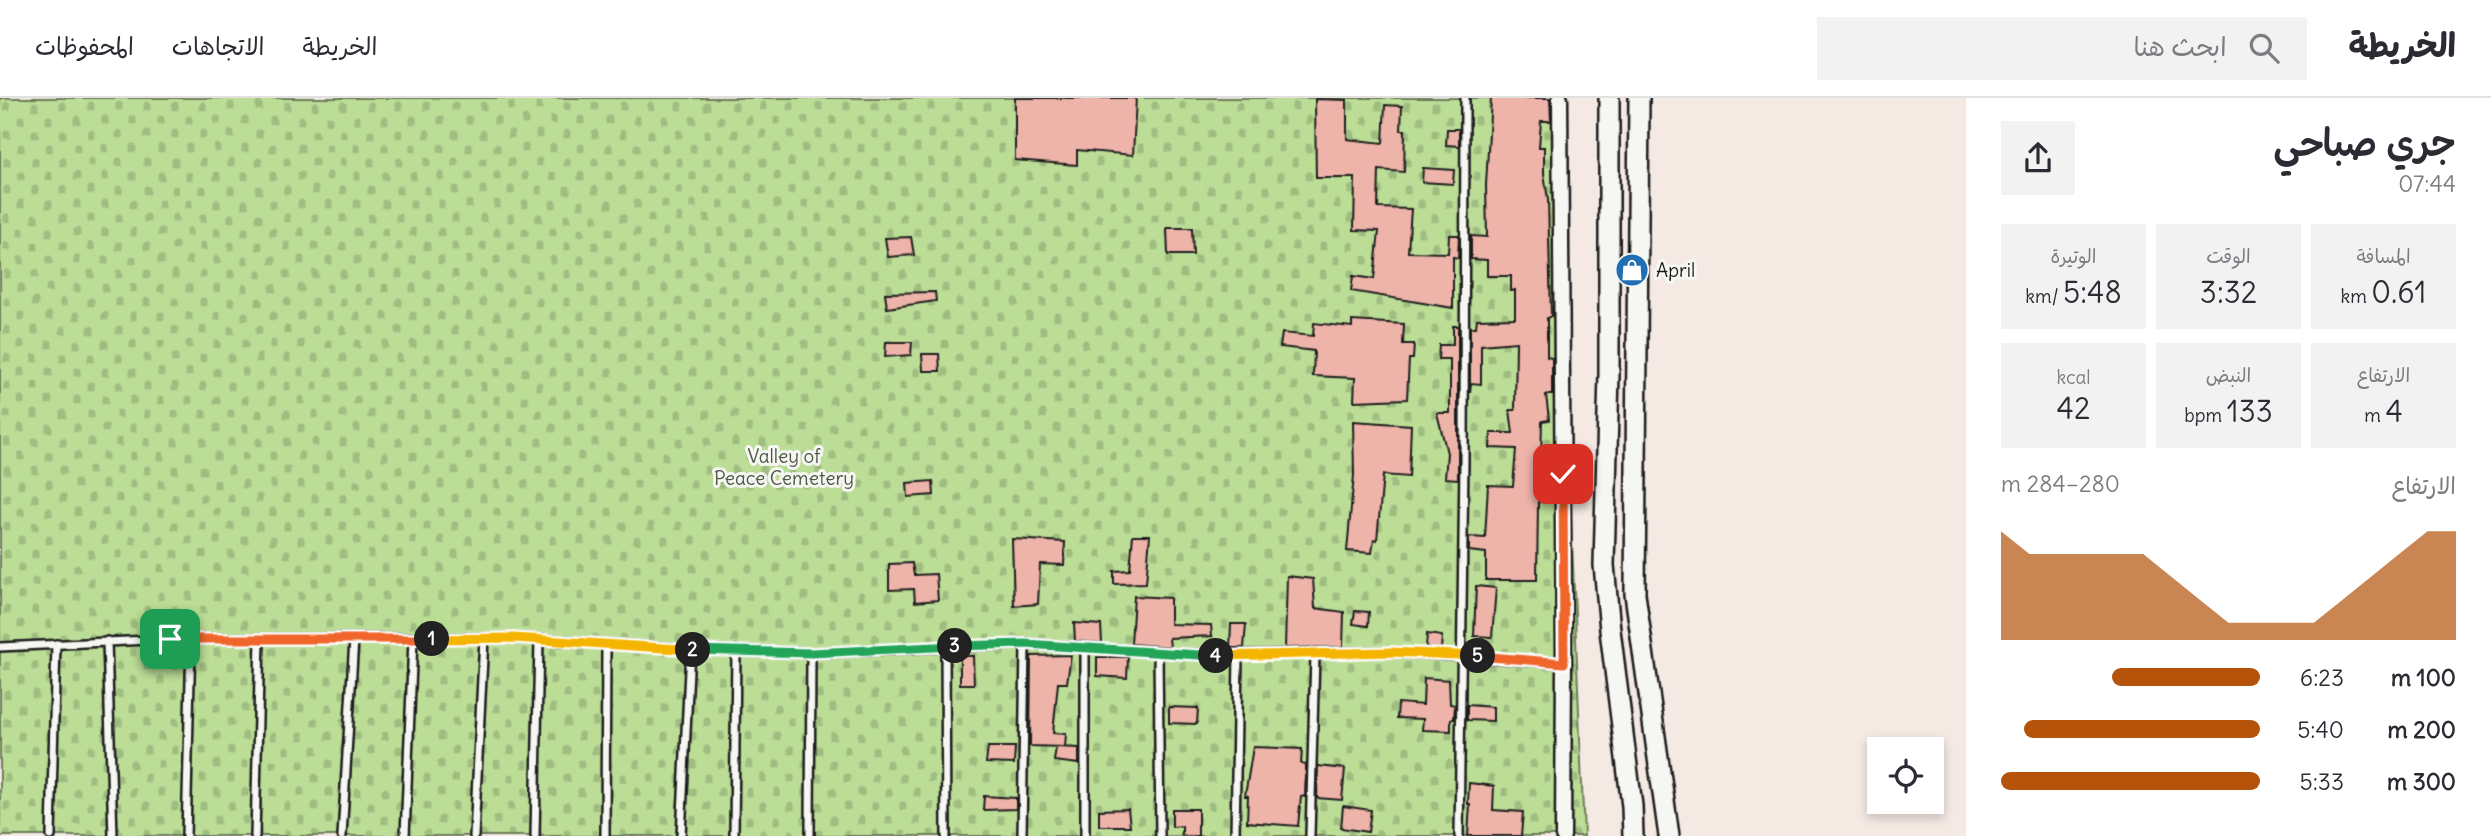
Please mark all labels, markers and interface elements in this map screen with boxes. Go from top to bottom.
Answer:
search box [1817,17,2307,80]
text: الخريطة [2349,24,2456,66]
icon: search [2245,29,2283,67]
text: ابحث هنا [2133,30,2227,63]
text: المحفوظات [35,31,134,61]
text: الاتجاهات [172,31,265,61]
text: الخريطة [303,31,377,61]
text: جري صباحي [2273,119,2456,166]
button: share [2001,121,2075,195]
text: 07:44 [2398,169,2456,198]
text: الوتيرة [2051,244,2096,268]
text: الوقت [2206,244,2251,268]
text: المسافة [2356,244,2411,268]
shop icon: April [1613,251,1651,289]
place label: April [1656,258,1695,282]
text: 5:48 [2063,273,2122,311]
text: 3:32 [2200,273,2257,311]
text: 0.61 [2371,273,2427,311]
text: /km [2025,284,2063,308]
text: km [2340,284,2371,308]
text: النبض [2206,363,2251,387]
text: الارتفاع [2357,363,2410,387]
text: kcal [2056,365,2091,389]
text: 42 [2057,389,2090,427]
text: 133 [2227,392,2273,430]
text: 4 [2385,392,2403,430]
text: bpm [2184,403,2227,427]
text: m [2364,403,2385,427]
park label: Valley of Peace Cemetery [714,444,854,490]
pin [1533,444,1593,504]
icon: check [1544,455,1582,493]
text: 280–284 m [2001,469,2120,498]
text: الارتفاع [2392,471,2456,500]
pin [140,609,200,669]
icon: arrive [151,620,189,658]
pin: 1 [414,622,450,656]
text: 1 [428,626,435,650]
pin: 3 [937,628,972,664]
pin: 2 [676,632,710,668]
text: 3 [949,633,960,657]
text: 2 [687,637,698,661]
pin: 4 [1198,638,1234,674]
pin: 5 [1460,638,1496,674]
text: 4 [1210,643,1221,667]
text: 5 [1472,643,1483,667]
text: 6:23 [2300,663,2344,692]
text: 100 m [2391,663,2456,692]
text: 5:40 [2297,715,2344,744]
text: 200 m [2387,715,2456,744]
map controls [1867,737,1944,814]
button: locate [1867,737,1944,814]
text: 5:33 [2299,767,2344,796]
text: 300 m [2387,767,2456,796]

